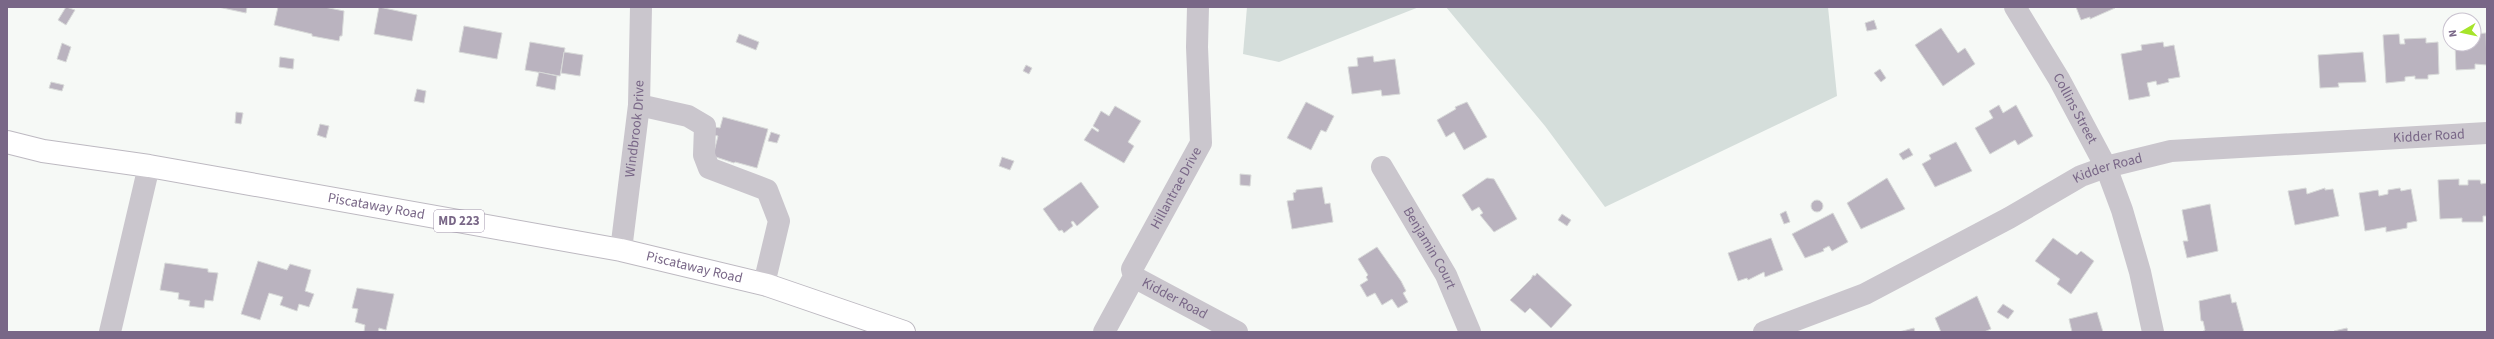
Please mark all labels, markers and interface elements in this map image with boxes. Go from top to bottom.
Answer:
north arrow [2442,12,2482,52]
text: N [2445,29,2461,38]
street label: Collins Street [2048,69,2102,148]
street label: Windbrook Drive [620,80,650,179]
street label: Kidder Road [2393,124,2465,148]
street label: Hillantrae Drive [1146,143,1207,233]
street label: Kidder Road [2069,148,2145,189]
street label: Piscataway Road [326,188,426,225]
street label: Benjamin Court [1398,203,1461,292]
road number: MD 223 [434,210,484,232]
street label: Piscataway Road [644,246,744,289]
street label: Kidder Road [1138,273,1211,324]

